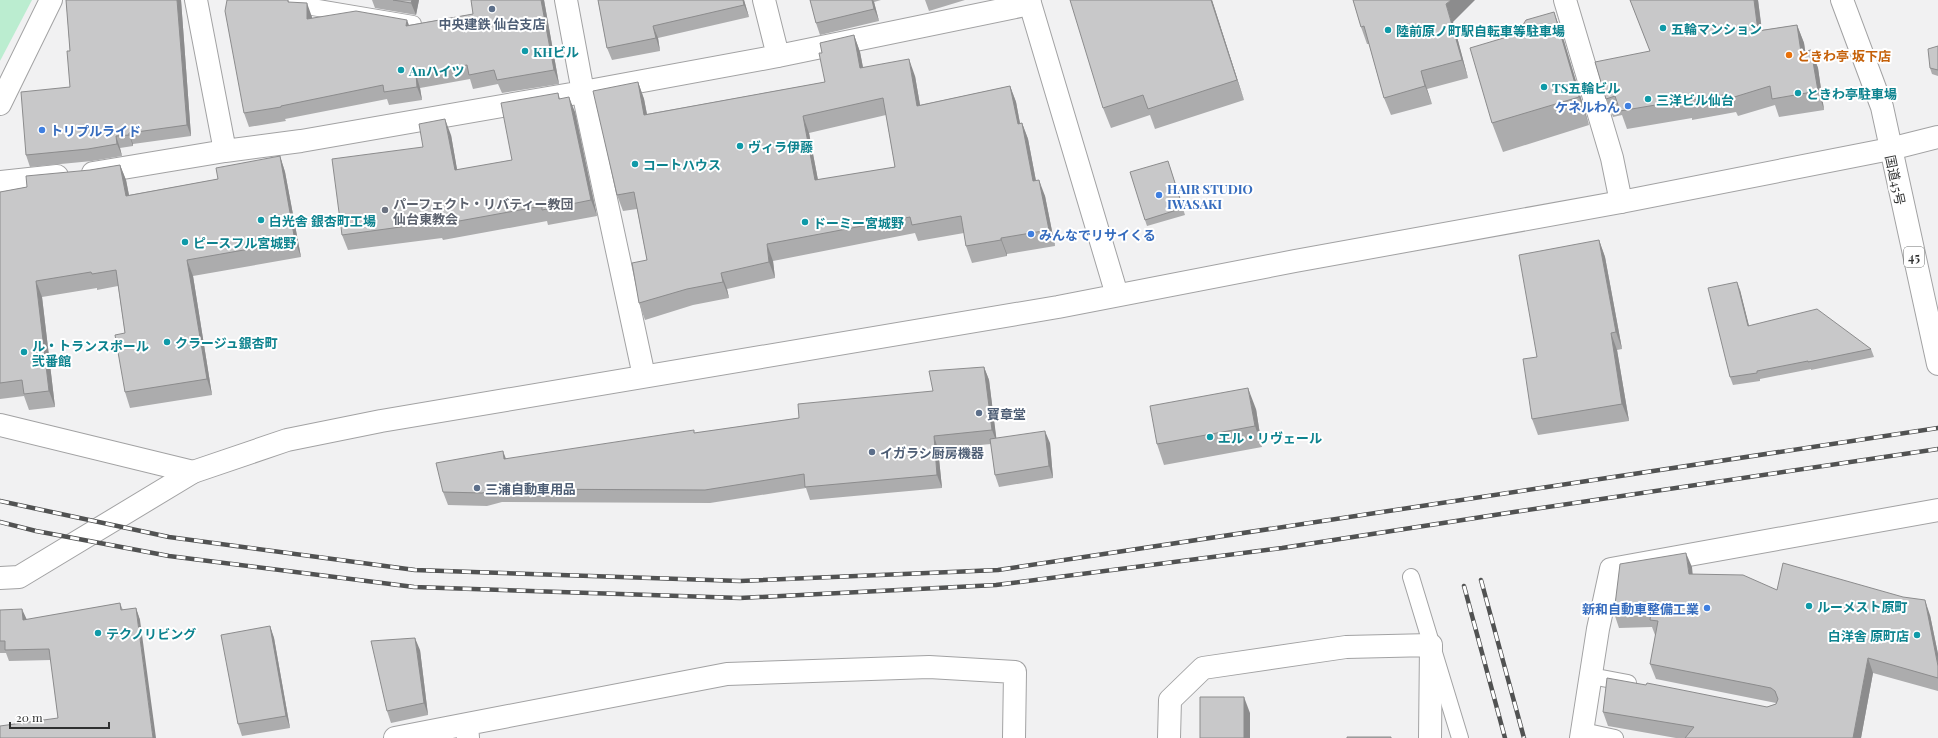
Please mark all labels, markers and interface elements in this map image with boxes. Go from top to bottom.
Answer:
marker: 中央建鉄 仙台支店 [487,4,497,14]
place label: 中央建鉄 仙台支店 [438,15,546,32]
place label: 五輪マンション [1671,20,1762,37]
place label: 陸前原ノ町駅自転車等駐車場 [1396,22,1565,39]
marker: 五輪マンション [1658,23,1668,33]
marker: 陸前原ノ町駅自転車等駐車場 [1383,25,1393,35]
place label: KHビル [533,43,579,60]
marker: KHビル [520,46,530,56]
place label: ときわ亭 坂下店 [1797,47,1891,64]
marker: ときわ亭 坂下店 [1784,50,1794,60]
place label: Anハイツ [408,62,464,79]
marker: Anハイツ [396,65,406,75]
place label: TS五輪ビル [1552,79,1620,96]
marker: TS五輪ビル [1539,82,1549,92]
place label: ときわ亭駐車場 [1806,85,1897,102]
marker: ときわ亭駐車場 [1793,88,1803,98]
place label: 三洋ビル仙台 [1656,91,1734,108]
marker: 三洋ビル仙台 [1643,94,1653,104]
place label: ケネルわん [1555,98,1620,115]
marker: ケネルわん [1623,101,1633,111]
place label: トリプルライド [50,122,141,139]
marker: トリプルライド [37,125,47,135]
place label: ヴィラ伊藤 [748,138,813,155]
marker: ヴィラ伊藤 [735,141,745,151]
street label: 国道45号 [1882,153,1910,207]
place label: コートハウス [643,156,721,173]
marker: コートハウス [630,159,640,169]
place label: HAIR STUDIO IWASAKI [1167,180,1253,212]
marker: HAIR STUDIO IWASAKI [1154,190,1164,200]
place label: パーフェクト・リバティー教団 仙台東教会 [393,195,573,227]
marker: パーフェクト・リバティー教団 仙台東教会 [380,205,390,215]
place label: 白光舎 銀杏町工場 [269,212,376,229]
place label: ドーミー宮城野 [813,214,904,231]
marker: 白光舎 銀杏町工場 [256,215,266,225]
marker: ドーミー宮城野 [800,217,810,227]
place label: みんなでリサイくる [1039,226,1156,243]
marker: みんなでリサイくる [1026,229,1036,239]
place label: ピースフル宮城野 [193,234,296,251]
marker: ピースフル宮城野 [180,237,190,247]
road number: 45 [1904,247,1924,267]
place label: クラージュ銀杏町 [175,334,278,351]
place label: ル・トランスポール 弐番館 [32,337,149,369]
marker: クラージュ銀杏町 [162,337,172,347]
marker: ル・トランスポール 弐番館 [19,347,29,357]
place label: 寶章堂 [987,405,1026,422]
marker: 寶章堂 [974,408,984,418]
place label: エル・リヴェール [1218,429,1322,446]
marker: エル・リヴェール [1205,432,1215,442]
place label: イガラシ厨房機器 [880,444,985,461]
marker: イガラシ厨房機器 [867,447,877,457]
place label: 三浦自動車用品 [485,480,576,497]
marker: 三浦自動車用品 [472,483,482,493]
place label: ルーメスト原町 [1817,598,1907,615]
place label: 新和自動車整備工業 [1582,600,1699,617]
marker: ルーメスト原町 [1804,601,1814,611]
marker: 新和自動車整備工業 [1702,603,1712,613]
place label: テクノリビング [106,625,196,642]
place label: 白洋舎 原町店 [1828,627,1909,644]
marker: テクノリビング [93,628,103,638]
marker: 白洋舎 原町店 [1912,630,1922,640]
scale bar [10,704,109,730]
text: 20 m [16,709,43,725]

